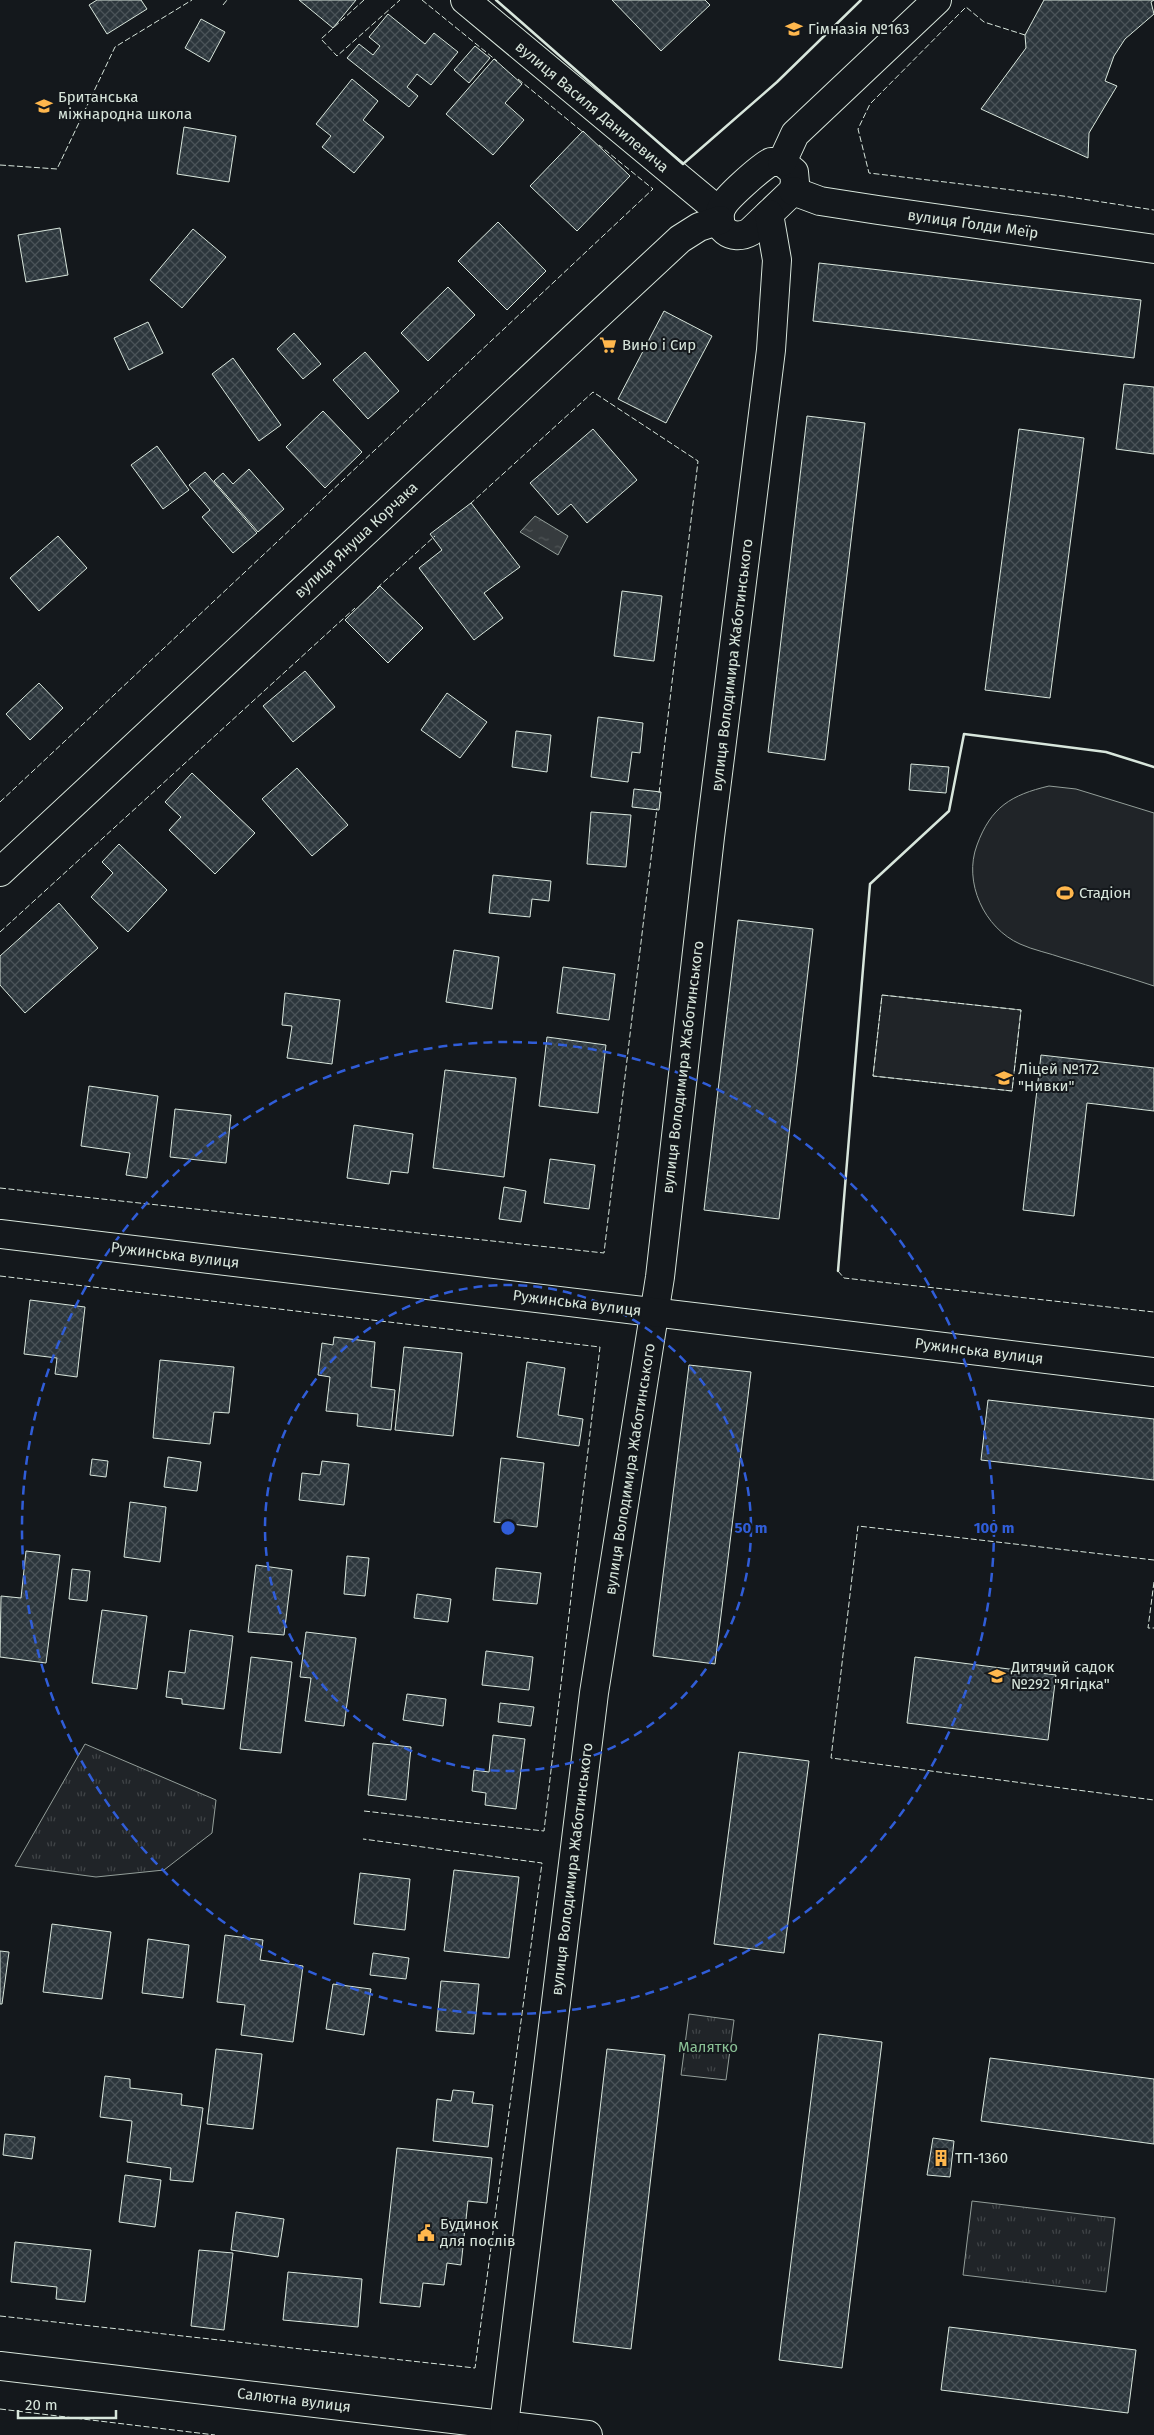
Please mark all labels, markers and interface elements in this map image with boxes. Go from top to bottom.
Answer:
school or university icon: Гімназія №163 [784,19,804,39]
place label: Гімназія №163 [808,20,910,38]
street label: вулиця Василя Данилевича [512,38,672,176]
place label: Британська міжнародна школа [58,88,192,123]
school or university icon: Британська міжнародна школа [34,96,54,116]
street label: вулиця Ґолди Меїр [906,206,1040,242]
supermarket icon: Вино і Сир [598,335,618,355]
place label: Вино і Сир [622,336,696,354]
street label: вулиця Януша Корчака [291,478,421,602]
street label: вулиця Володимира Жаботинського [708,538,756,792]
sports icon: Стадіон [1055,883,1075,903]
place label: Стадіон [1079,884,1131,902]
street label: вулиця Володимира Жаботинського [659,940,707,1194]
place label: Ліцей №172 "Нивки" [1018,1060,1099,1095]
school or university icon: Ліцей №172 "Нивки" [994,1068,1014,1088]
street label: Ружинська вулиця [110,1238,240,1272]
street label: Ружинська вулиця [512,1286,642,1320]
street label: Ружинська вулиця [914,1334,1044,1368]
street label: вулиця Володимира Жаботинського [601,1342,659,1596]
centre of rings [499,1519,517,1537]
text: 50 m [734,1519,768,1537]
text: 100 m [974,1519,1014,1537]
place label: Дитячий садок №292 "Ягідка" [1010,1658,1114,1693]
school or university icon: Дитячий садок №292 "Ягідка" [987,1666,1007,1686]
street label: вулиця Володимира Жаботинського [548,1742,596,1996]
park label: Малятко [678,2038,738,2056]
building icon: ТП-1360 [931,2148,951,2168]
place label: ТП-1360 [955,2149,1008,2167]
place label: Будинок для послів [440,2215,515,2250]
public building icon: Будинок для послів [416,2223,436,2243]
street label: Салютна вулиця [236,2384,352,2416]
scale bar [18,2388,115,2420]
text: 20 m [25,2396,58,2414]

